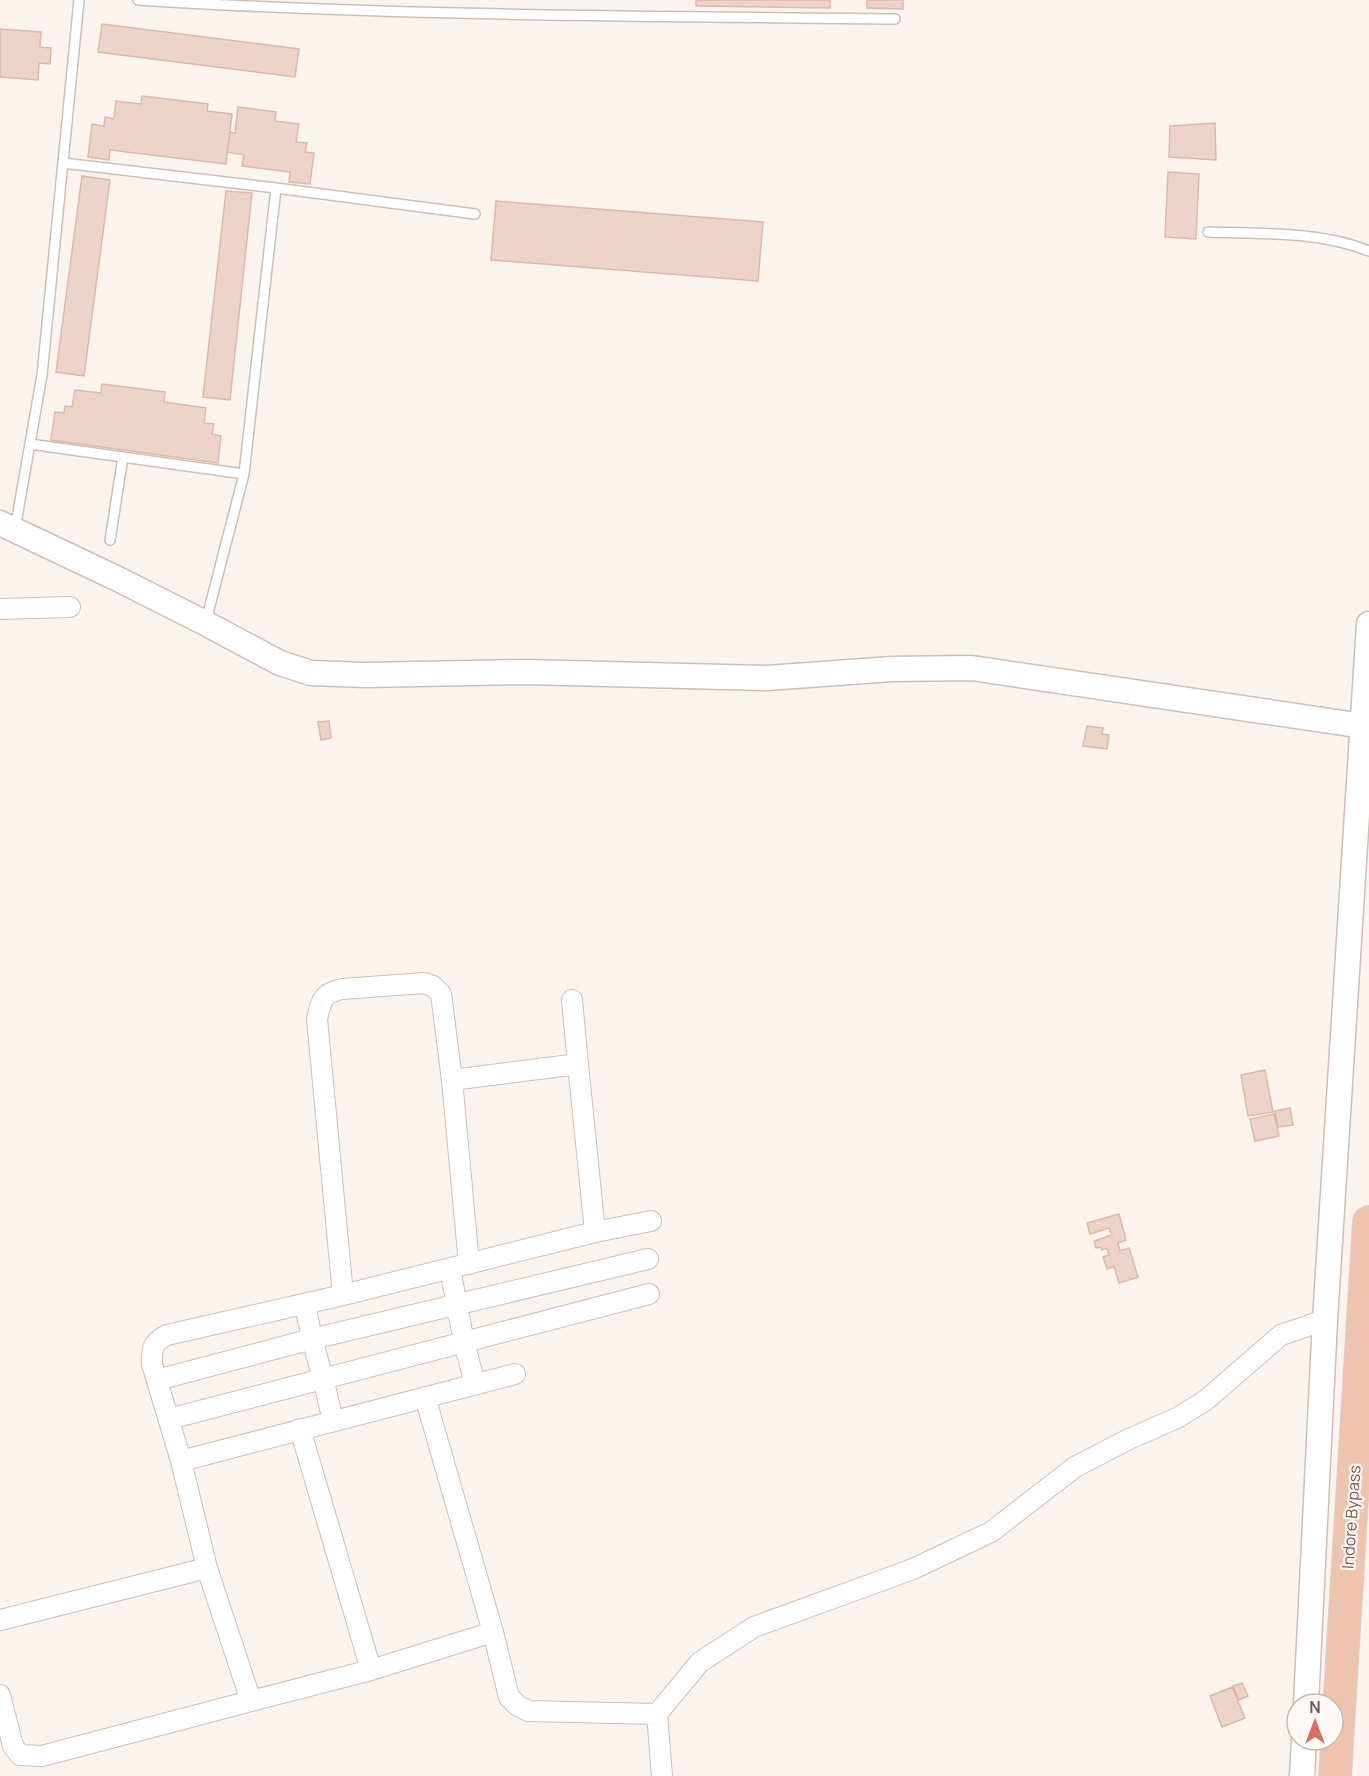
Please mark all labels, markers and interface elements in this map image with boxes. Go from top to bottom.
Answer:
street label: Indore Bypass [1336,1465,1366,1569]
north arrow [1285,1692,1345,1752]
text: N [1309,1696,1321,1718]

